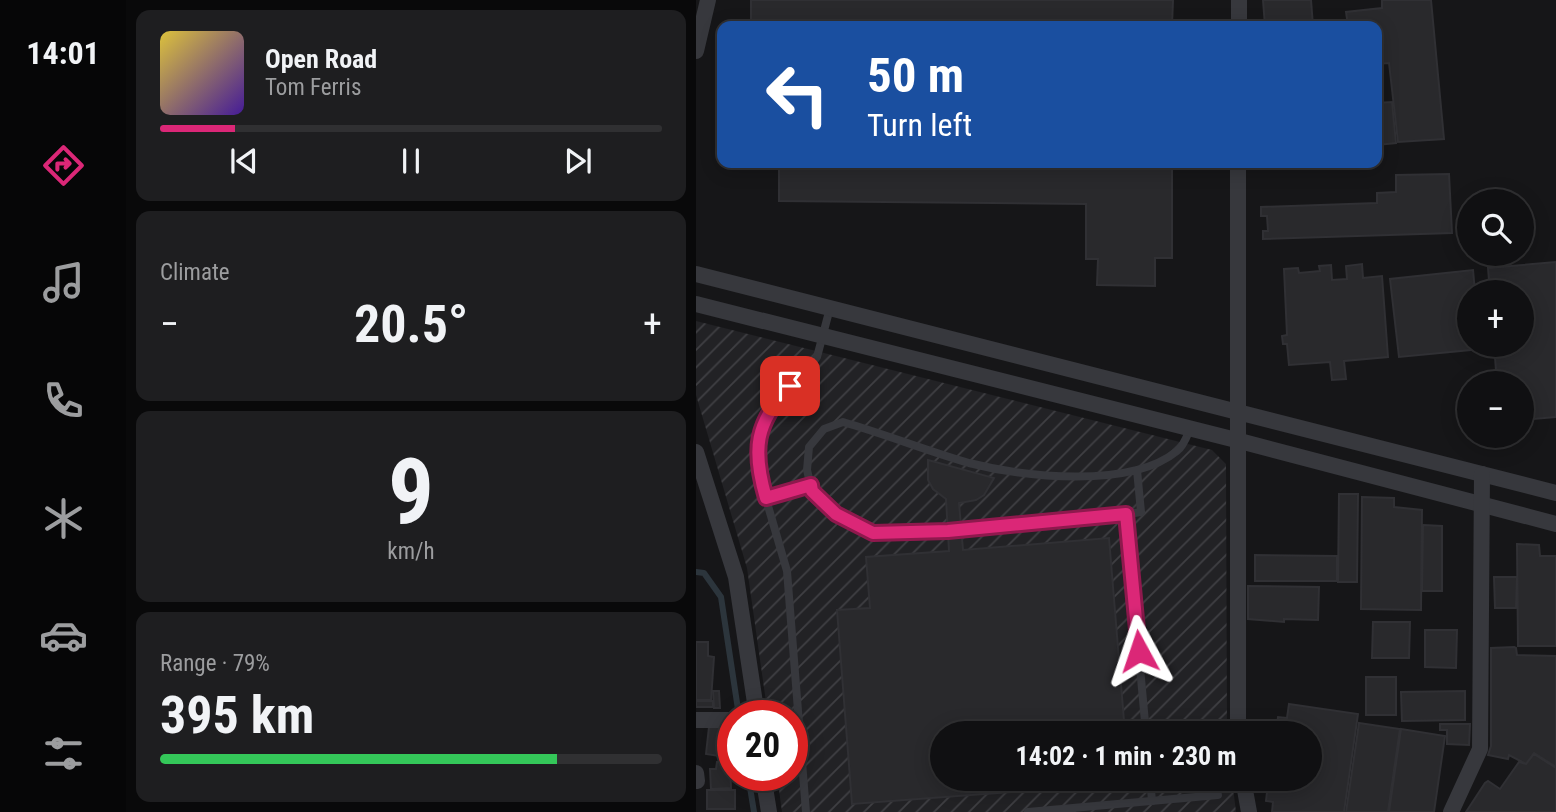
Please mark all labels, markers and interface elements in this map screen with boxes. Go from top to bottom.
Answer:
text: 14:01 [26,34,100,72]
text: Open Road [265,44,377,74]
text: 50 m [867,47,964,104]
icon: left [752,49,843,140]
text: Tom Ferris [265,74,361,101]
text: Turn left [867,106,972,144]
icon: directions [39,141,88,190]
icon: previous [225,142,263,180]
icon: pause [392,142,430,180]
icon: next [559,142,597,180]
map controls [1457,189,1534,448]
button: search [1457,189,1534,266]
icon: music [39,258,88,307]
text: Climate [160,259,230,286]
button: + [1457,280,1534,357]
text: 20.5° [354,294,468,355]
text: − [160,302,179,346]
text: + [643,302,662,346]
pin [760,356,820,416]
icon: arrive [771,367,809,405]
button: − [1457,371,1534,448]
icon: phone [39,376,88,425]
text: 9 [388,439,434,545]
icon: climate [39,494,88,543]
text: km/h [387,538,435,565]
icon: car [39,611,88,660]
position arrow [1102,614,1176,688]
text: Range · 79% [160,650,270,677]
text: 395 km [160,685,314,746]
speed limit sign: 20 [717,700,808,791]
icon: filters [39,729,88,778]
text: 14:02 · 1 min · 230 m [1016,741,1236,771]

